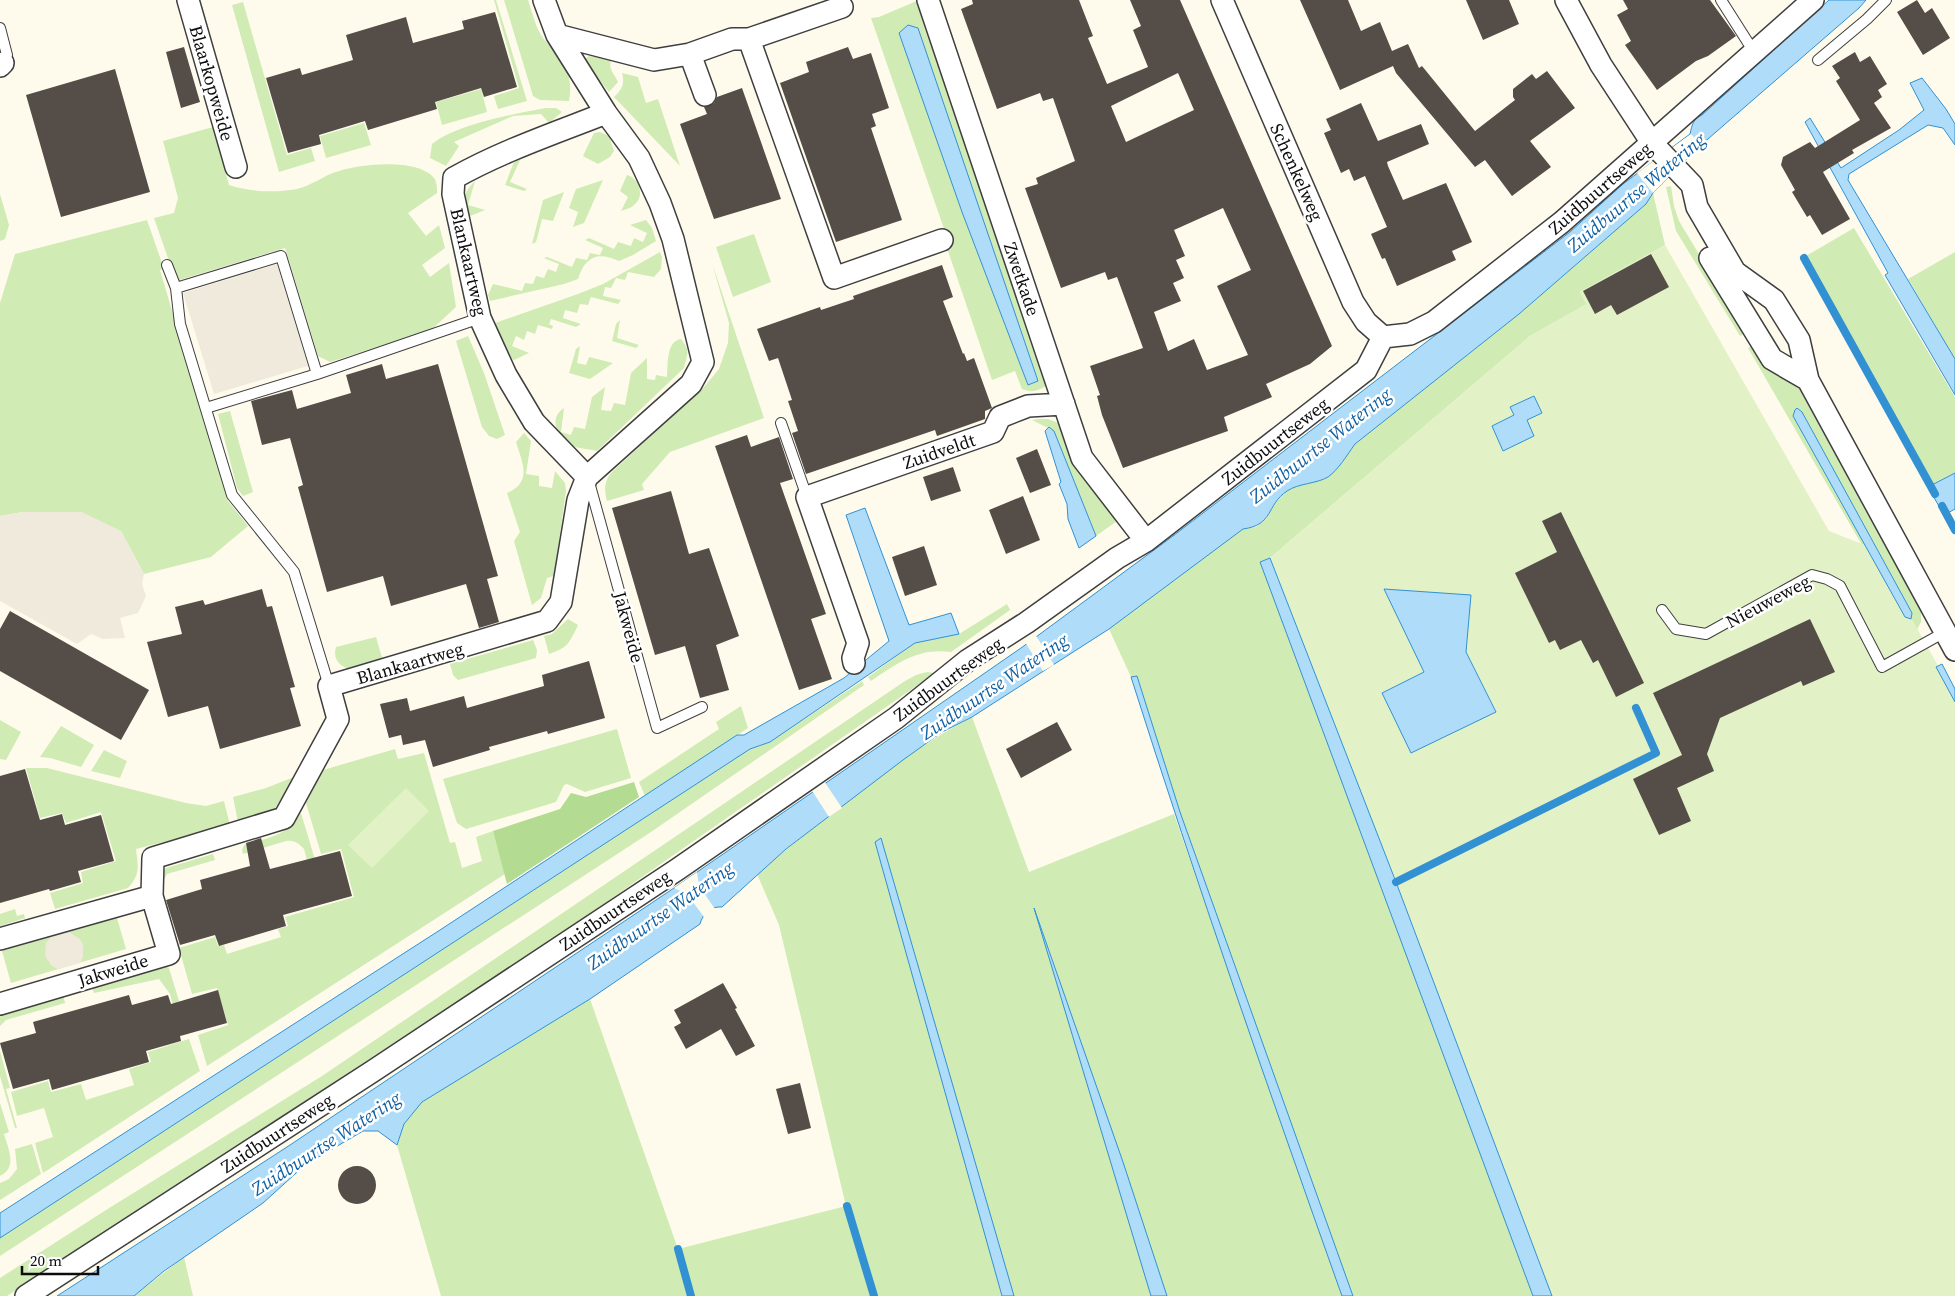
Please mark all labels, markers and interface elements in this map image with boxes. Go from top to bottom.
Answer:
street label: Blaarkopweide [184,22,240,144]
street label: Schenkelweg [1264,119,1330,225]
water label: Zuidbuurtse Watering [1560,126,1711,258]
street label: Zuidbuurtseweg [1543,136,1657,240]
street label: Blankaartweg [444,205,494,319]
street label: Zwetkade [998,239,1046,319]
water label: Zuidbuurtse Watering [1243,381,1397,509]
street label: Zuidbuurtseweg [1216,391,1334,491]
street label: Zuidveldt [900,427,979,475]
street label: Nieuweweg [1721,568,1815,634]
street label: Jakweide [607,588,650,665]
water label: Zuidbuurtse Watering [914,626,1074,746]
street label: Zuidbuurtseweg [888,631,1008,727]
street label: Blankaartweg [354,636,466,690]
water label: Zuidbuurtse Watering [581,854,739,976]
street label: Zuidbuurtseweg [554,863,676,957]
street label: Jakweide [74,947,151,993]
water label: Zuidbuurtse Watering [245,1084,406,1202]
street label: Zuidbuurtseweg [216,1087,338,1179]
scale bar [22,1244,99,1276]
text: 20 m [30,1250,62,1271]

